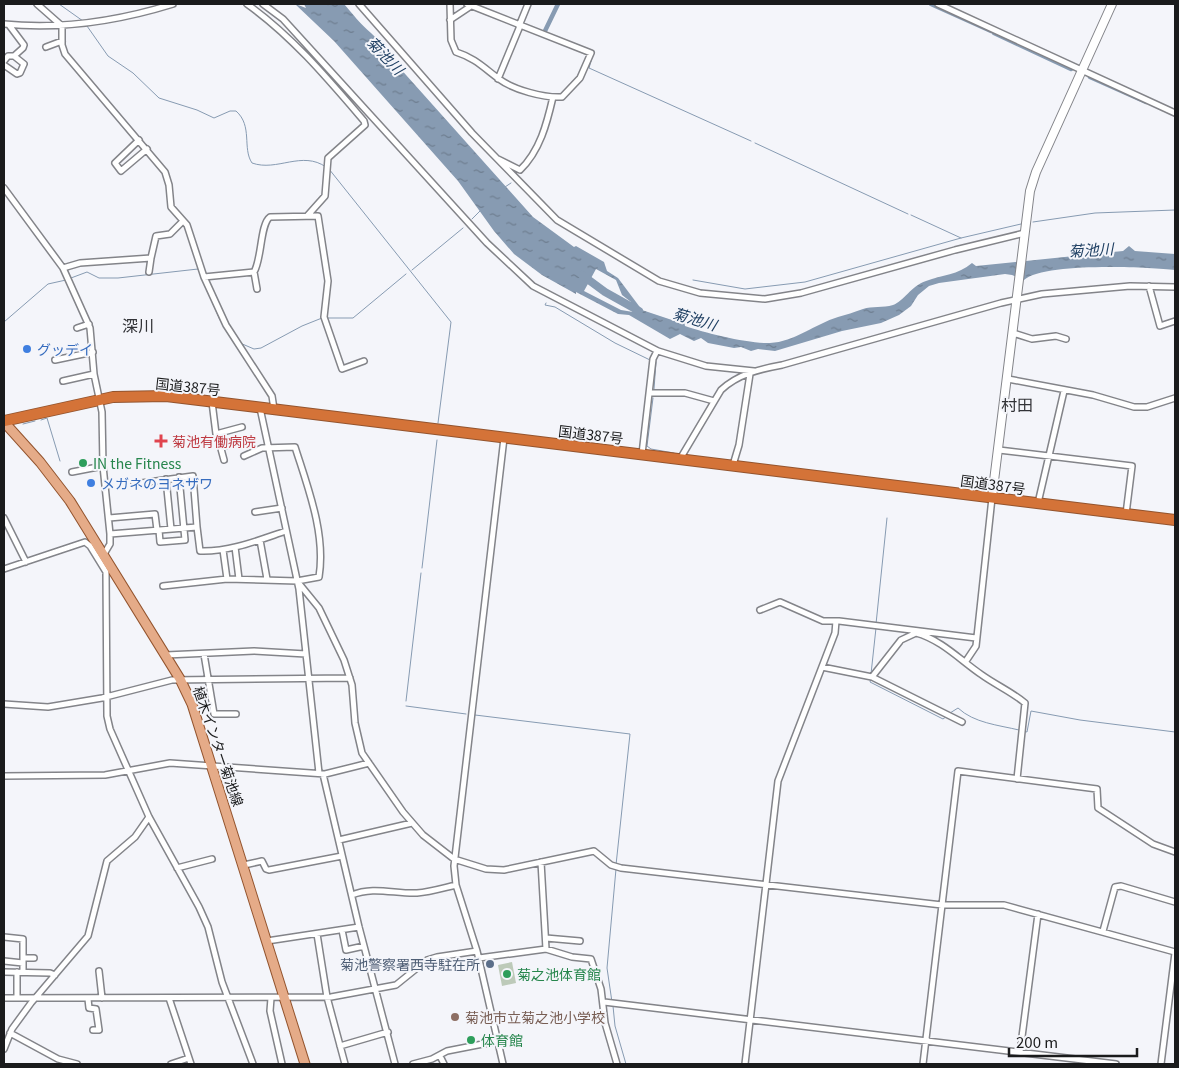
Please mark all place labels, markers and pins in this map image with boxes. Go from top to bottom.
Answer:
place label: グッデイ [37,339,93,359]
marker: グッデイ [21,343,33,355]
place label: 菊池有働病院 [172,431,256,451]
marker: 菊池有働病院 [154,434,168,448]
place label: IN the Fitness [93,453,182,473]
marker: IN the Fitness [77,457,89,469]
place label: メガネのヨネザワ [101,473,213,493]
marker: メガネのヨネザワ [85,477,97,489]
place label: 菊池警察署西寺駐在所 [340,954,480,974]
marker: 菊池警察署西寺駐在所 [484,958,496,970]
place label: 菊之池体育館 [517,964,601,984]
marker: 菊之池体育館 [501,968,513,980]
place label: 菊池市立菊之池小学校 [465,1007,605,1027]
marker: 菊池市立菊之池小学校 [449,1011,461,1023]
place label: 体育館 [481,1030,523,1050]
marker: 体育館 [465,1034,477,1046]

